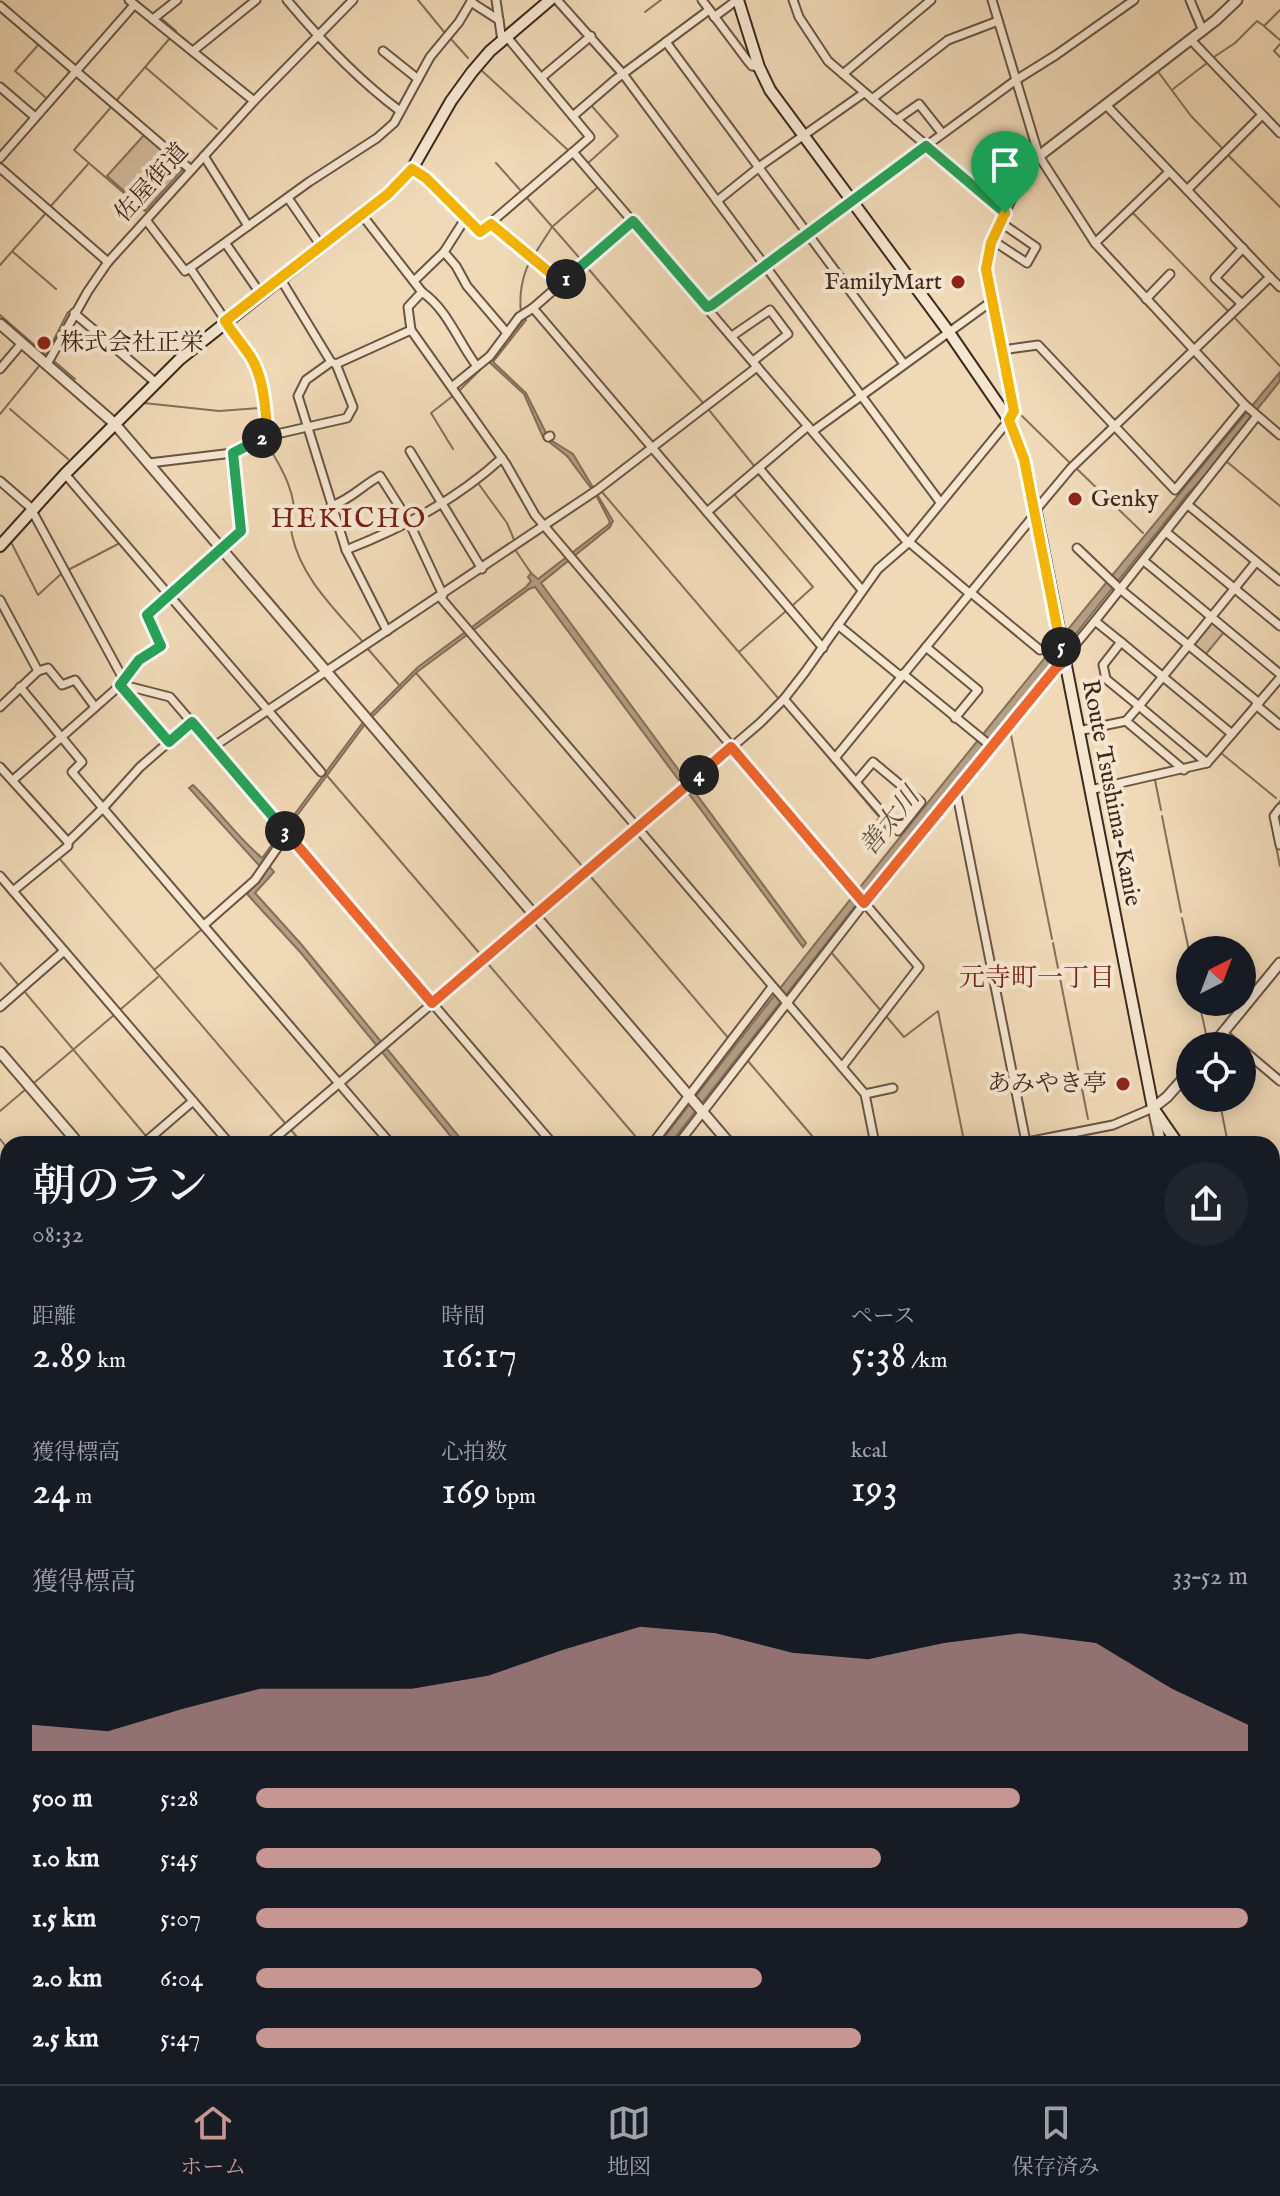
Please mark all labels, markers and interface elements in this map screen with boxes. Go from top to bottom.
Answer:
pin [971,131,1039,213]
street label: 佐屋街道 [108,137,196,229]
icon: arrive [983,143,1027,187]
pin: 1 [546,259,586,299]
text: 1 [562,265,570,293]
place label: FamilyMart [824,267,942,298]
marker: FamilyMart [949,273,967,291]
place label: 株式会社正栄 [60,328,204,359]
marker: 株式会社正栄 [35,334,53,352]
pin: 2 [242,418,282,458]
text: 2 [257,424,267,452]
place label: Genky [1091,484,1159,515]
marker: Genky [1066,490,1084,508]
district label: HEKICHO [271,502,427,537]
pin: 5 [1041,627,1081,667]
text: 5 [1057,633,1065,661]
street label: Route Tsushima-Kanie [1074,677,1148,909]
pin: 4 [679,755,719,795]
text: 4 [694,761,704,789]
water label: 善太川 [853,779,929,863]
pin: 3 [265,811,305,851]
text: 3 [281,817,289,845]
north arrow [1176,936,1256,1016]
map controls [1176,936,1256,1112]
district label: 元寺町一丁目 [959,962,1115,995]
button: locate [1176,1032,1256,1112]
place label: あみやき亭 [987,1069,1107,1100]
marker: あみやき亭 [1114,1075,1132,1093]
text: 朝のラン [32,1160,208,1216]
button: share [1164,1162,1248,1246]
text: 08:32 [32,1218,84,1251]
text: 距離 [32,1303,76,1331]
text: 時間 [441,1303,485,1331]
text: ペース [851,1303,916,1331]
text: 2.89 [32,1331,93,1382]
text: 16:17 [441,1331,517,1382]
text: 5:38 [851,1331,906,1382]
text: km [93,1347,126,1375]
text: /km [906,1347,947,1375]
text: kcal [851,1437,887,1465]
text: 獲得標高 [32,1439,120,1467]
text: 心拍数 [441,1439,507,1467]
text: 193 [851,1465,898,1516]
text: 24 [32,1467,70,1518]
text: 169 [441,1467,491,1518]
text: m [70,1483,92,1511]
text: bpm [491,1483,536,1511]
text: 33–52 m [1173,1560,1248,1593]
text: 獲得標高 [32,1566,136,1599]
text: 500 m [32,1782,93,1815]
text: 5:28 [160,1782,199,1815]
text: 1.0 km [32,1842,100,1875]
text: 5:45 [160,1842,198,1875]
text: 1.5 km [32,1902,96,1935]
text: 5:07 [160,1902,201,1935]
text: 2.0 km [32,1962,102,1995]
text: 6:04 [160,1962,203,1995]
text: 2.5 km [32,2022,99,2055]
text: 5:47 [160,2022,200,2055]
tab: ホーム [180,2101,246,2182]
tab: 地図 [607,2101,651,2182]
tab: 保存済み [1012,2101,1100,2182]

